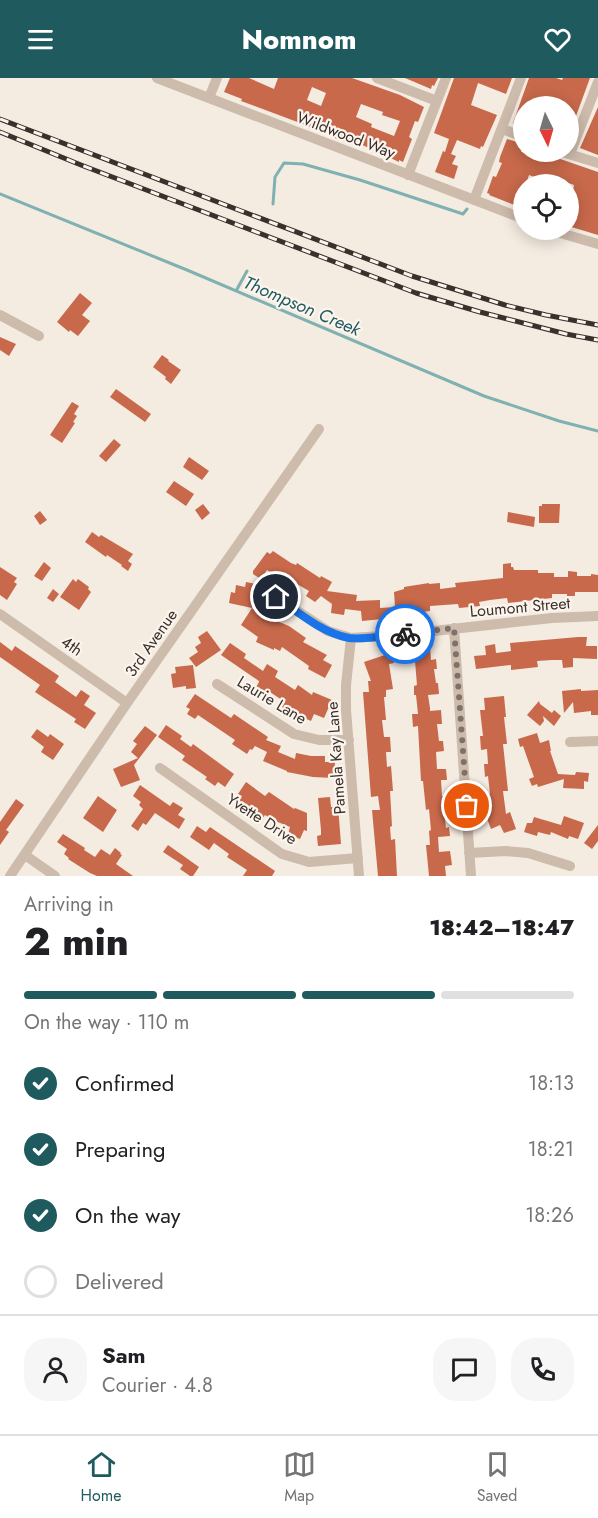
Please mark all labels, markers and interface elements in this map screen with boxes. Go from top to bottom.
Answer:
text: Nomnom [242,20,356,59]
icon: menu [24,23,57,56]
icon: heart [541,23,574,56]
north arrow [513,96,579,162]
map controls [513,96,579,240]
street label: Wildwood Way [293,106,399,165]
button: locate [513,174,579,240]
water label: Thompson Creek [239,270,366,343]
pin [250,571,301,622]
icon: home [259,580,292,613]
street label: Loumont Street [469,591,571,623]
street label: 3rd Avenue [119,604,183,682]
courier [375,604,435,664]
icon: bike [389,618,422,651]
street label: 4th [57,630,87,662]
street label: Laurie Lane [233,670,311,730]
street label: Pamela Kay Lane [321,701,351,815]
pin [441,780,492,831]
street label: Yvette Drive [222,788,302,850]
icon: bag [450,789,483,822]
text: Arriving in [24,890,114,919]
text: 18:42–18:47 [429,911,574,943]
text: 2 min [24,913,129,970]
text: On the way · 110 m [24,1008,189,1037]
icon: check [24,1067,57,1100]
text: Confirmed [75,1067,174,1099]
text: 18:13 [528,1069,574,1098]
icon: check [24,1133,57,1166]
text: Preparing [75,1133,166,1165]
text: 18:21 [528,1135,574,1164]
icon: check [24,1199,57,1232]
text: On the way [75,1199,180,1231]
text: 18:26 [525,1201,574,1230]
text: Delivered [75,1265,164,1297]
button: person [24,1338,87,1401]
button: chat [433,1338,496,1401]
button: phone [511,1338,574,1401]
text: Sam [102,1339,146,1371]
text: Courier · 4.8 [102,1371,213,1400]
tab: Home [81,1448,121,1507]
tab: Map [283,1448,316,1507]
tab: Saved [477,1448,517,1507]

